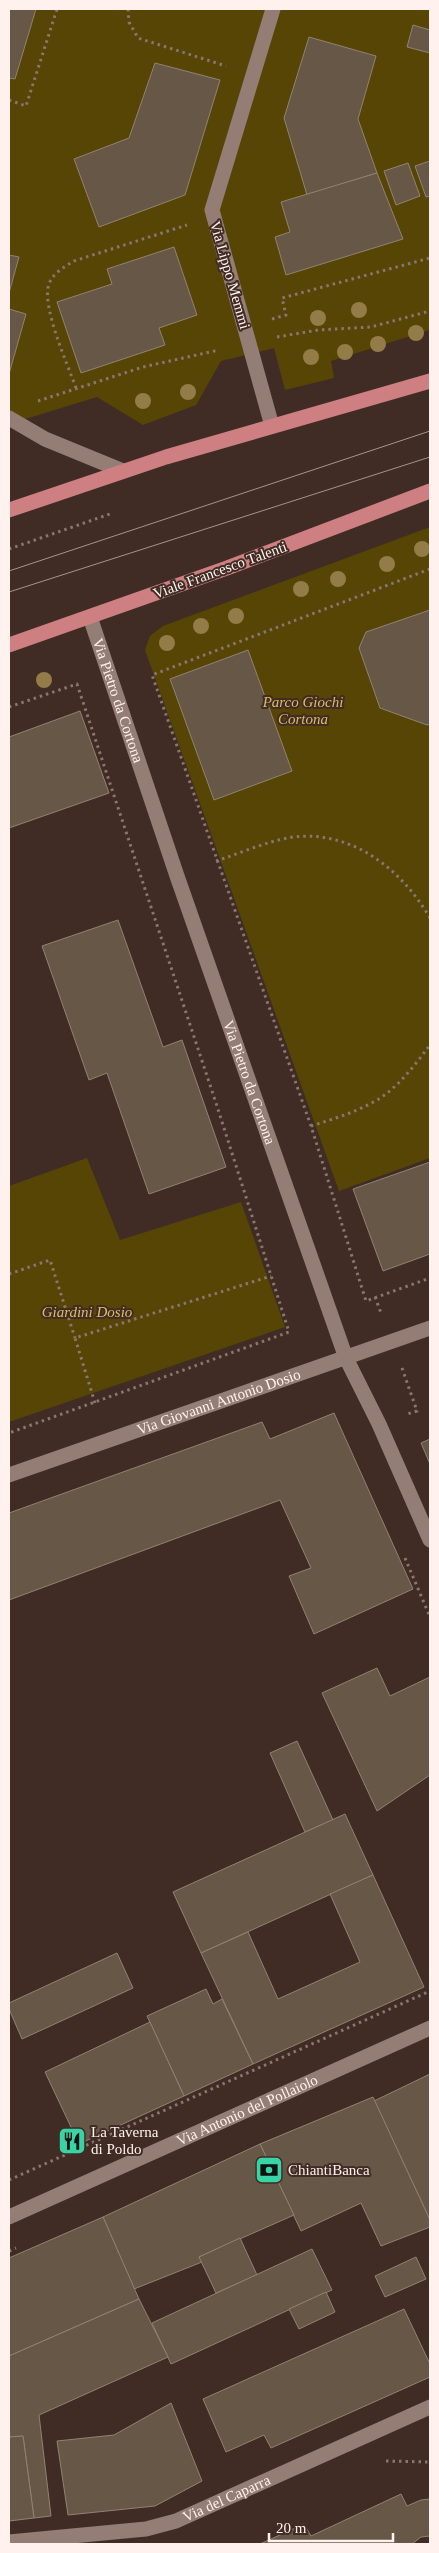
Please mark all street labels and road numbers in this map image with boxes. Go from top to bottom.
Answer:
street label: Via Lippo Memmi [207,219,253,331]
street label: Viale Francesco Talenti [151,538,289,602]
street label: Via Pietro da Cortona [90,636,146,765]
street label: Via Pietro da Cortona [220,1018,279,1147]
street label: Via Giovanni Antonio Dosio [135,1366,302,1438]
street label: Via Antonio del Pollaiolo [174,2071,320,2149]
street label: Via del Caparra [180,2472,273,2525]

